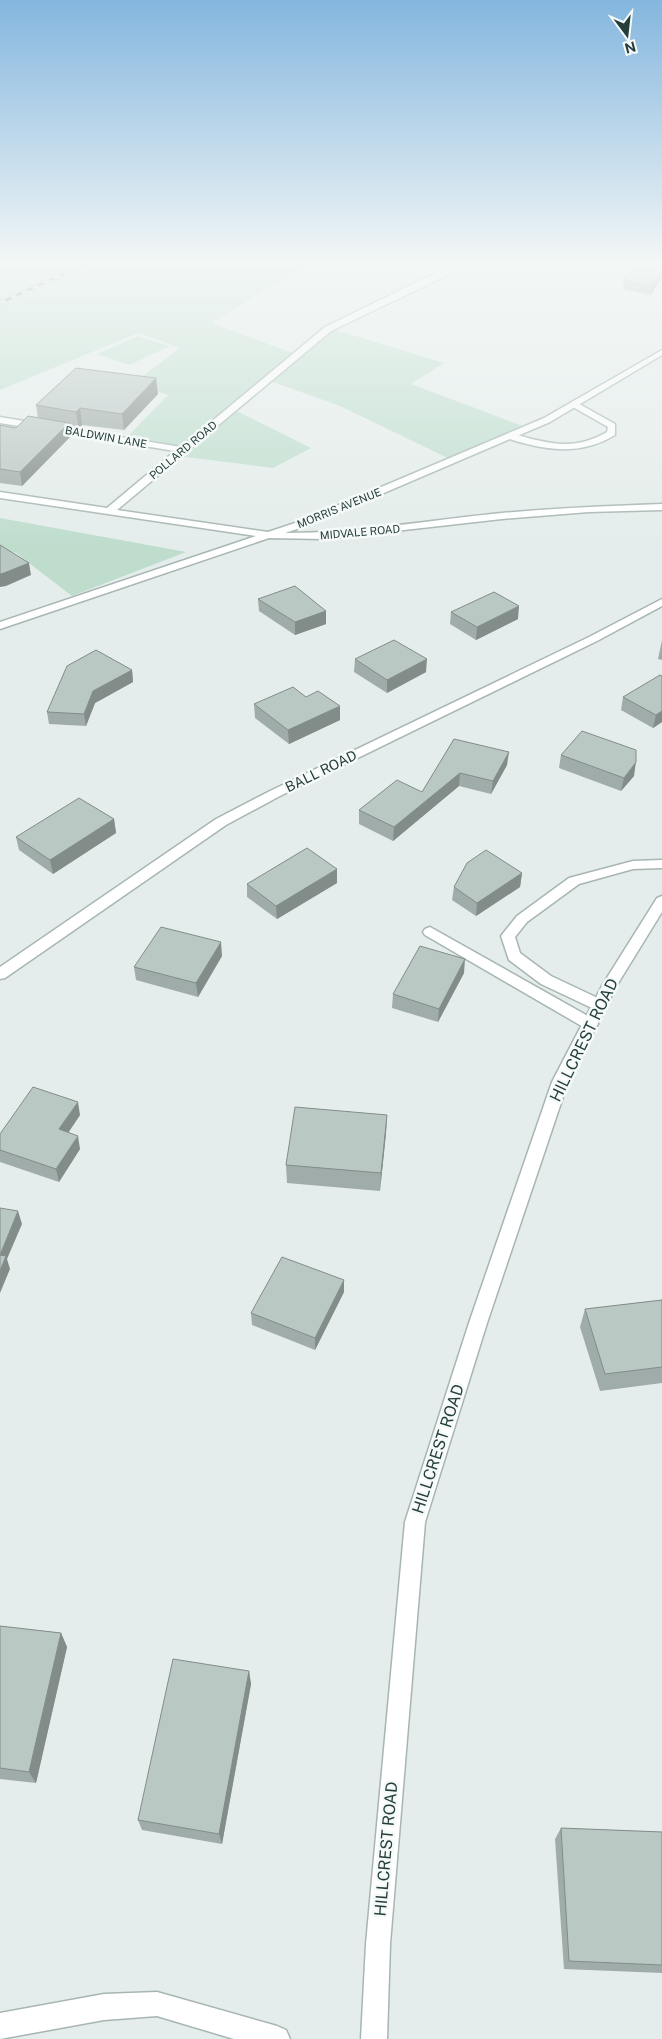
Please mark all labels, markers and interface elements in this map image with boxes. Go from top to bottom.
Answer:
north arrow [602,10,652,60]
text: N [623,38,638,57]
street label: POLLARD ROAD [147,418,219,482]
street label: BALDWIN LANE [64,424,148,450]
street label: MORRIS AVENUE [295,486,383,530]
street label: MIDVALE ROAD [319,522,401,541]
street label: BALL ROAD [283,747,359,795]
street label: HILLCREST ROAD [546,975,622,1105]
street label: HILLCREST ROAD [408,1382,468,1516]
street label: HILLCREST ROAD [371,1781,401,1917]

